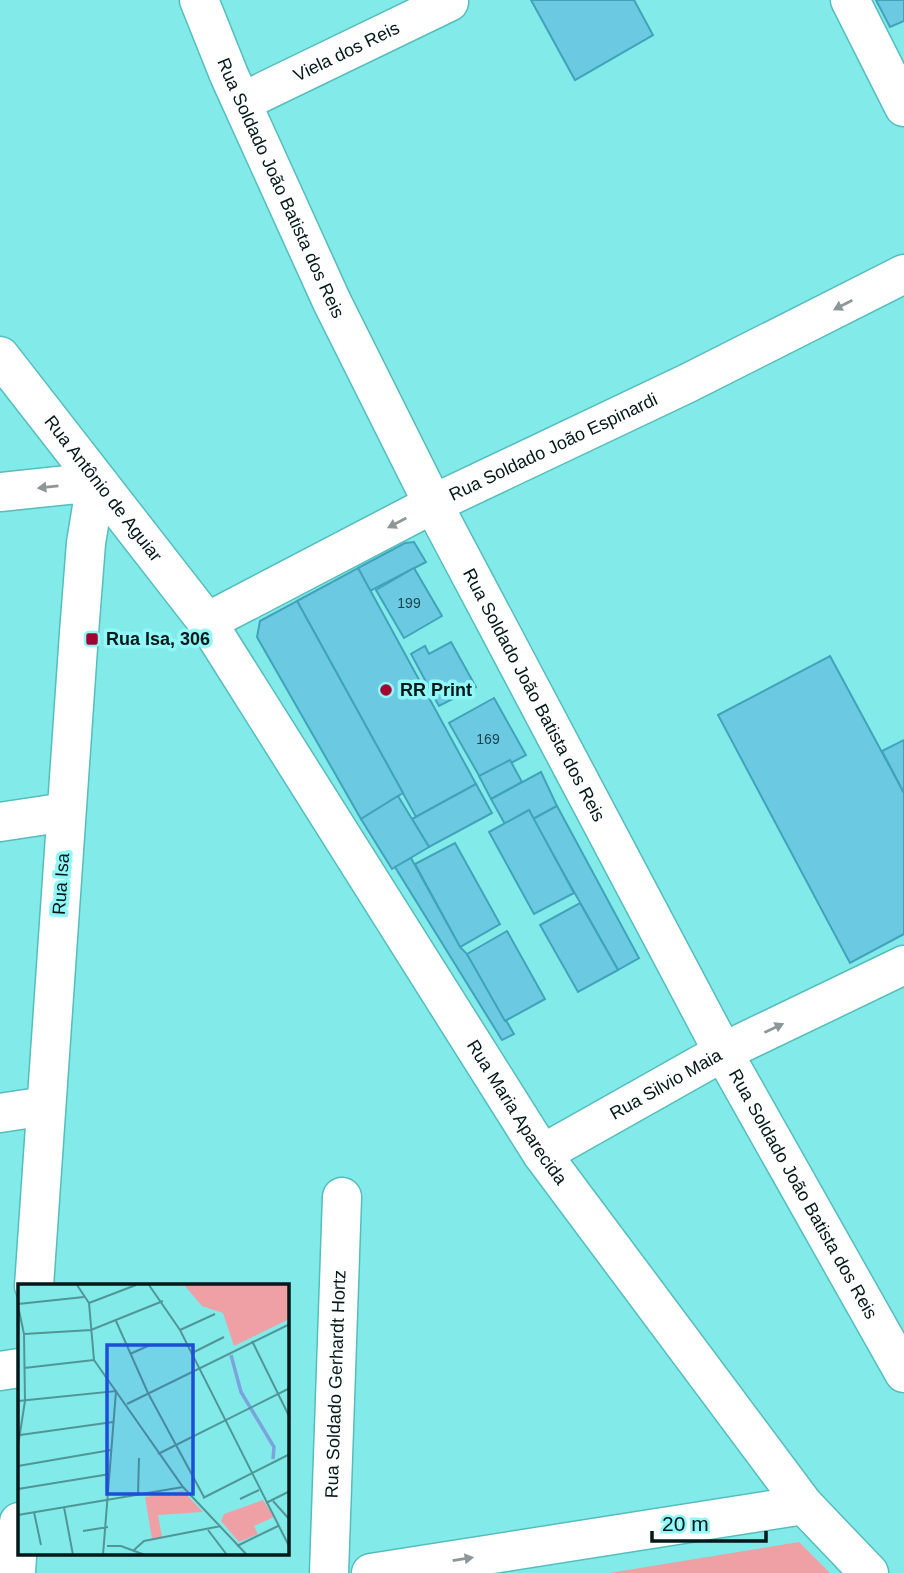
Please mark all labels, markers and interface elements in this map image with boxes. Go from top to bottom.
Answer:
street label: Viela dos Reis [290,18,402,86]
street label: Rua Soldado João Batista dos Reis [213,55,348,321]
one-way arrow [833,300,853,311]
street label: Rua Soldado João Espinardi [446,389,661,505]
street label: Rua Antônio de Aguiar [40,412,166,565]
one-way arrow [37,482,59,493]
one-way arrow [387,517,406,529]
street label: Rua Soldado João Batista dos Reis [459,565,609,825]
house number: 199 [397,595,421,611]
place label: Rua Isa, 306 [106,629,210,649]
marker: Rua Isa, 306 [84,631,100,647]
place label: RR Print [400,680,472,700]
marker: RR Print [378,682,394,698]
house number: 169 [476,731,500,747]
street label: Rua Isa [49,851,73,916]
one-way arrow [764,1023,784,1034]
street label: Rua Maria Aparecida [463,1036,572,1189]
street label: Rua Silvio Maia [606,1044,726,1124]
street label: Rua Soldado João Batista dos Reis [725,1066,881,1322]
street label: Rua Soldado Gerhardt Hortz [322,1270,349,1499]
inset map [18,1284,289,1556]
scale bar [652,1500,766,1544]
text: 20 m [662,1512,709,1535]
one-way arrow [452,1553,474,1564]

